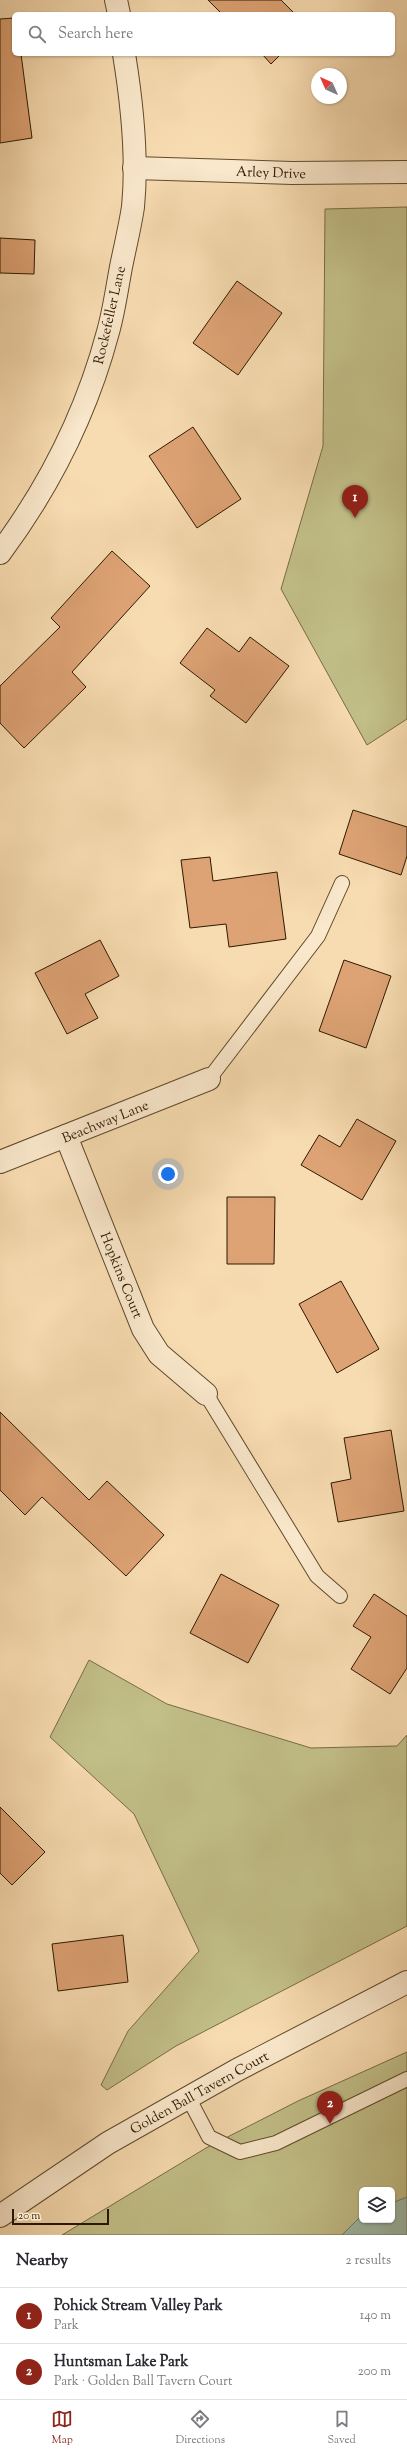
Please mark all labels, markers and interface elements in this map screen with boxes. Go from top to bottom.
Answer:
search box [12,12,395,56]
icon: search [26,23,48,45]
text: Search here [58,24,133,45]
north arrow [311,68,347,104]
street label: Arley Drive [236,163,306,185]
street label: Rockefeller Lane [90,264,132,367]
pin: 1 [342,485,368,518]
street label: Beachway Lane [59,1096,152,1149]
your location [158,1164,178,1184]
street label: Hopkins Court [94,1230,147,1322]
street label: Golden Ball Tavern Court [127,2047,273,2140]
pin: 2 [317,2091,343,2124]
map controls [359,2187,395,2223]
button: layers [359,2187,395,2223]
scale bar [12,2207,109,2226]
text: 20 m [18,2208,40,2224]
text: Nearby [16,2249,68,2273]
text: 2 results [346,2252,391,2270]
text: Pohick Stream Valley Park [54,2296,223,2317]
text: 1 [27,2307,31,2325]
text: 140 m [360,2307,391,2325]
text: Park [54,2317,79,2335]
text: Huntsman Lake Park [54,2352,188,2373]
text: 2 [26,2363,32,2381]
text: 200 m [358,2363,391,2381]
text: Park · Golden Ball Tavern Court [54,2373,232,2391]
tab: Map [51,2408,73,2448]
tab: Directions [176,2408,225,2448]
tab: Saved [328,2408,356,2448]

